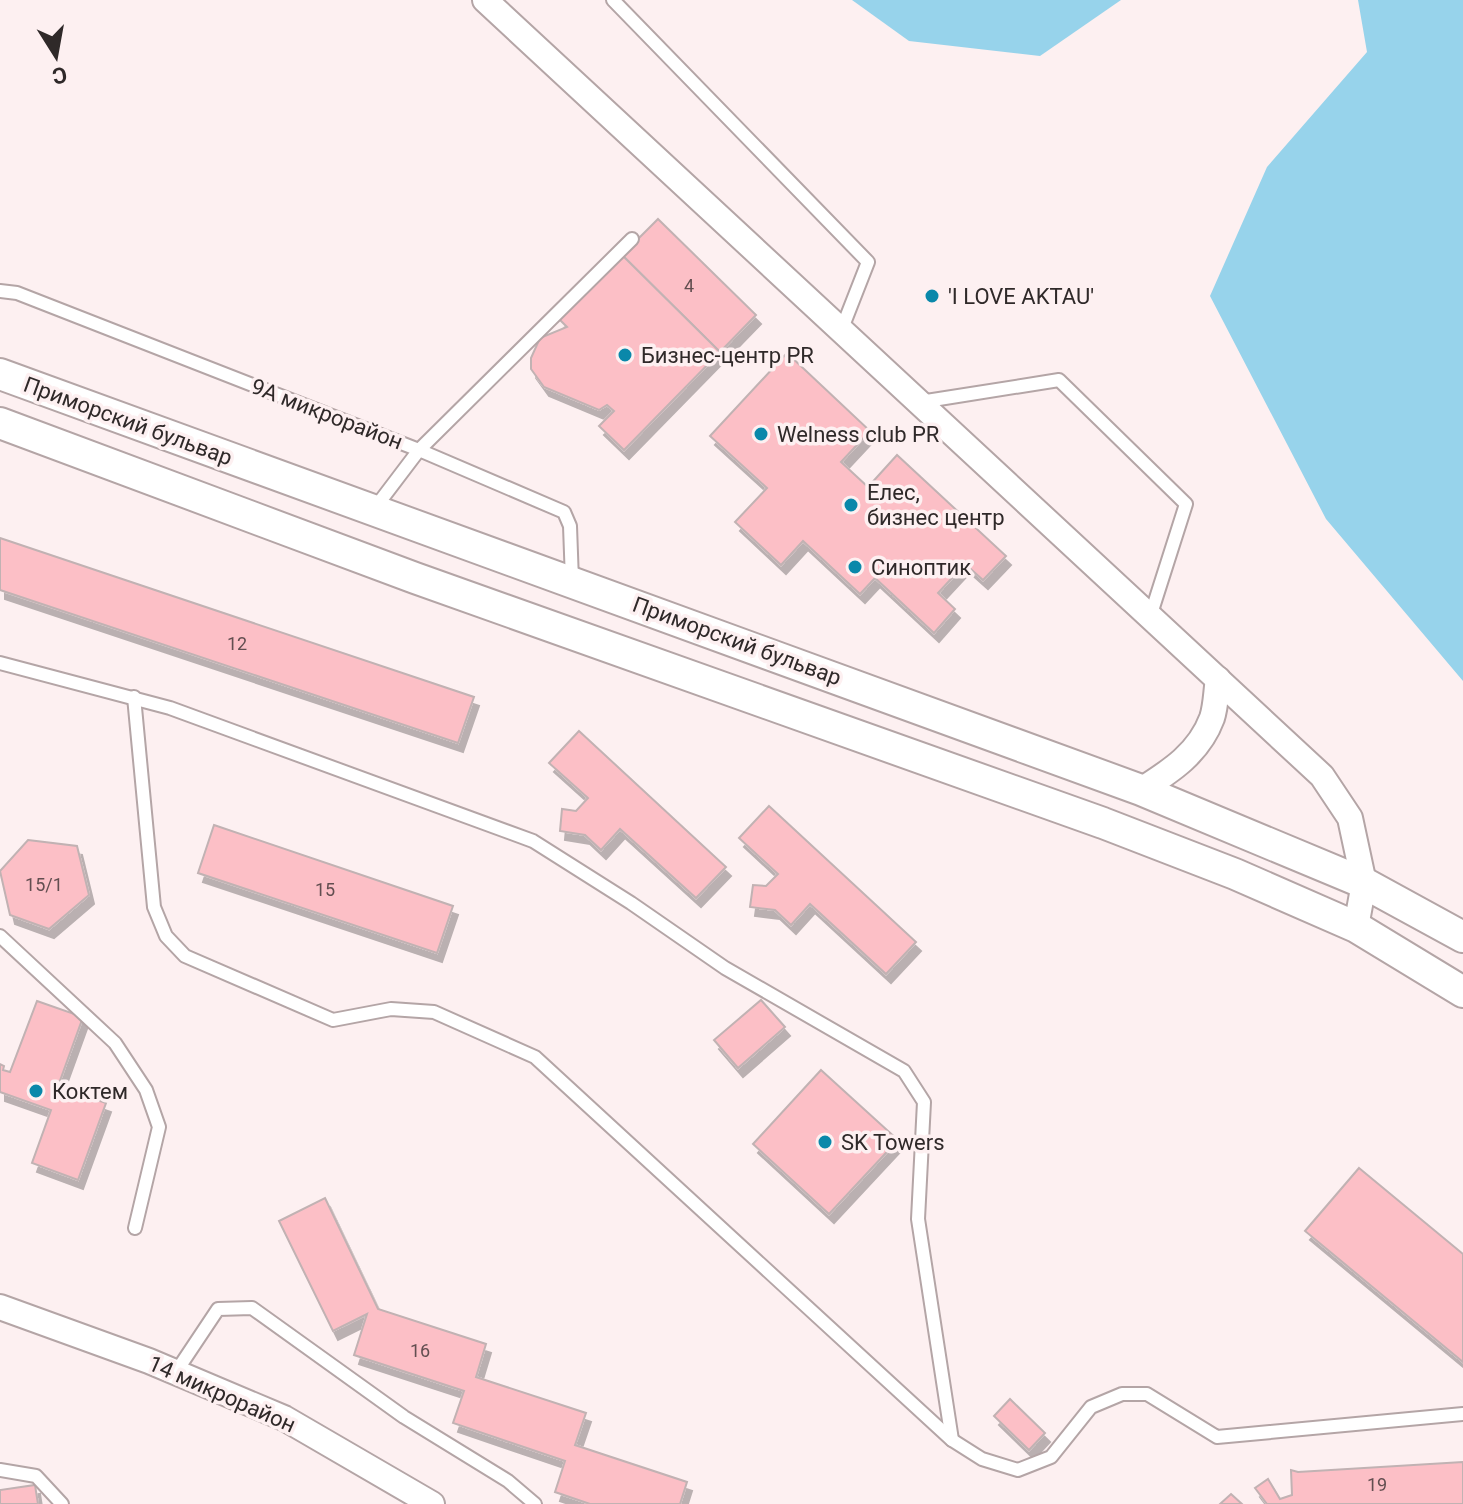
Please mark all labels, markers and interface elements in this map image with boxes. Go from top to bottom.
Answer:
north arrow [16,16,96,96]
text: С [50,61,69,89]
house number: 4 [684,275,694,296]
place label: 'I LOVE AKTAU' [948,284,1094,309]
marker: 'I LOVE AKTAU' [923,287,941,305]
place label: Бизнес-центр PR [641,343,814,368]
marker: Бизнес-центр PR [616,346,634,364]
street label: Приморский бульвар [20,372,236,470]
street label: 9А микрорайон [248,374,406,454]
place label: Welness club PR [777,422,940,447]
marker: Welness club PR [752,425,770,443]
place label: Елес, бизнес центр [867,480,1005,530]
marker: Елес, бизнес центр [842,496,860,514]
place label: Синоптик [871,555,971,580]
marker: Синоптик [846,558,864,576]
street label: Приморский бульвар [629,592,845,690]
house number: 12 [227,633,247,654]
house number: 15/1 [25,874,63,895]
house number: 15 [315,879,335,900]
place label: Коктем [52,1079,128,1104]
marker: Коктем [27,1082,45,1100]
place label: SK Towers [841,1130,945,1155]
marker: SK Towers [816,1133,834,1151]
house number: 16 [410,1340,430,1361]
street label: 14 микрорайон [145,1350,299,1438]
house number: 19 [1367,1474,1387,1495]

